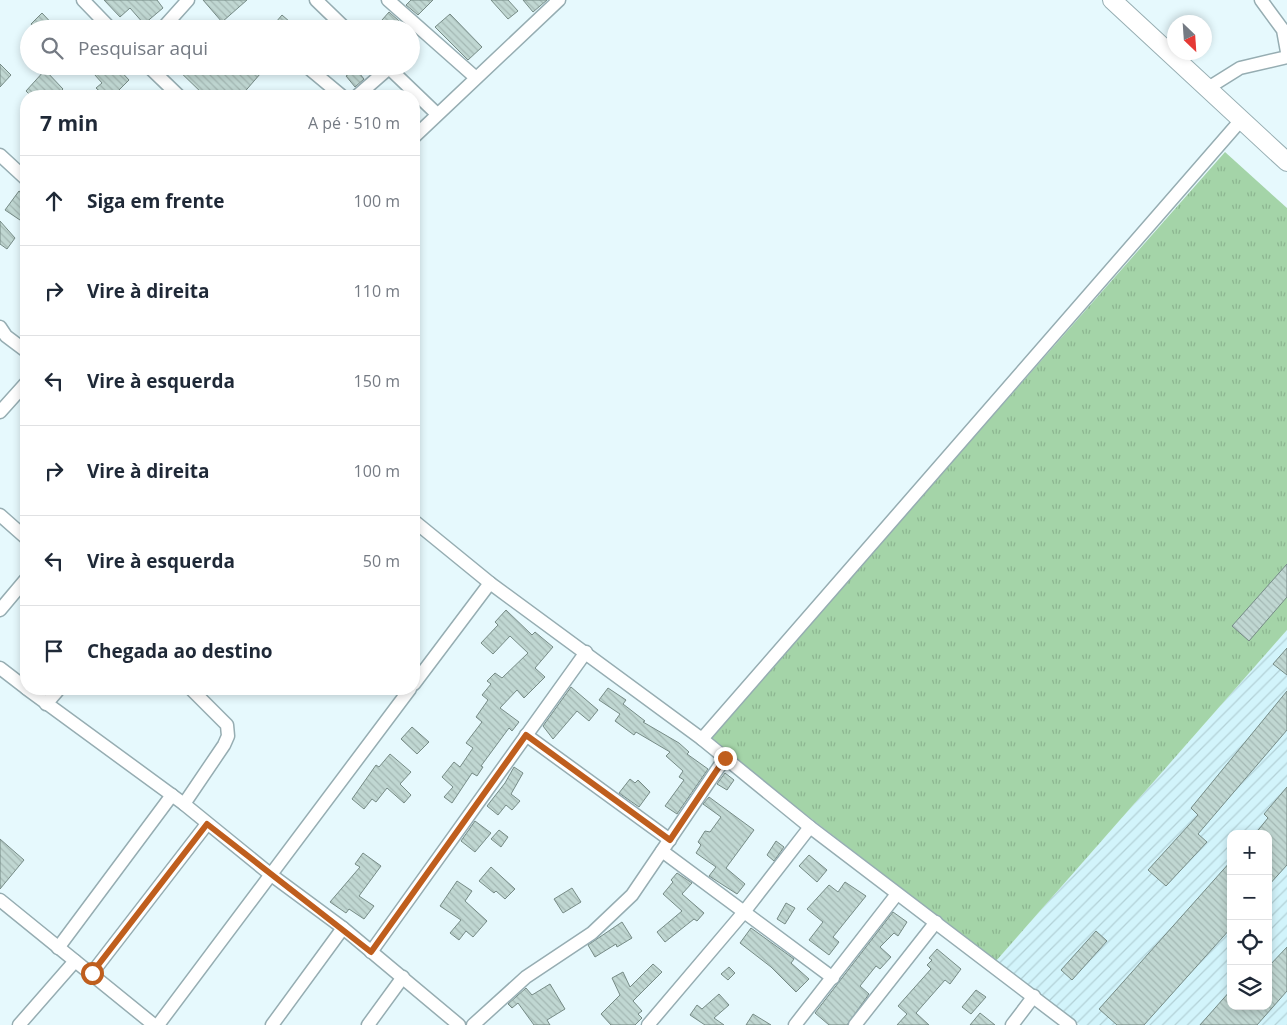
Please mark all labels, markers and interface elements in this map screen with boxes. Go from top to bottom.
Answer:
north arrow [1167,15,1212,60]
search box [20,20,420,75]
icon: search [38,34,66,62]
text: Pesquisar aqui [78,35,208,61]
text: 7 min [40,109,98,137]
text: A pé · 510 m [308,112,400,134]
icon: ahead [40,187,68,215]
text: Siga em frente [87,188,224,214]
text: 100 m [354,190,400,212]
icon: right [40,277,68,305]
text: Vire à direita [87,278,210,304]
text: 110 m [354,280,400,302]
icon: left [40,367,68,395]
text: Vire à esquerda [87,368,235,394]
text: 150 m [354,370,400,392]
icon: right [40,457,68,485]
text: Vire à direita [87,458,210,484]
text: 100 m [354,460,400,482]
icon: left [40,547,68,575]
text: Vire à esquerda [87,548,235,574]
text: 50 m [363,550,400,572]
icon: arrive [40,637,68,665]
text: Chegada ao destino [87,638,273,664]
route end [714,747,737,770]
map controls [1227,830,1272,1010]
button: + [1227,830,1272,875]
button: − [1227,875,1272,920]
button: locate [1227,920,1272,965]
route start [81,962,104,985]
button: layers [1227,965,1272,1010]

